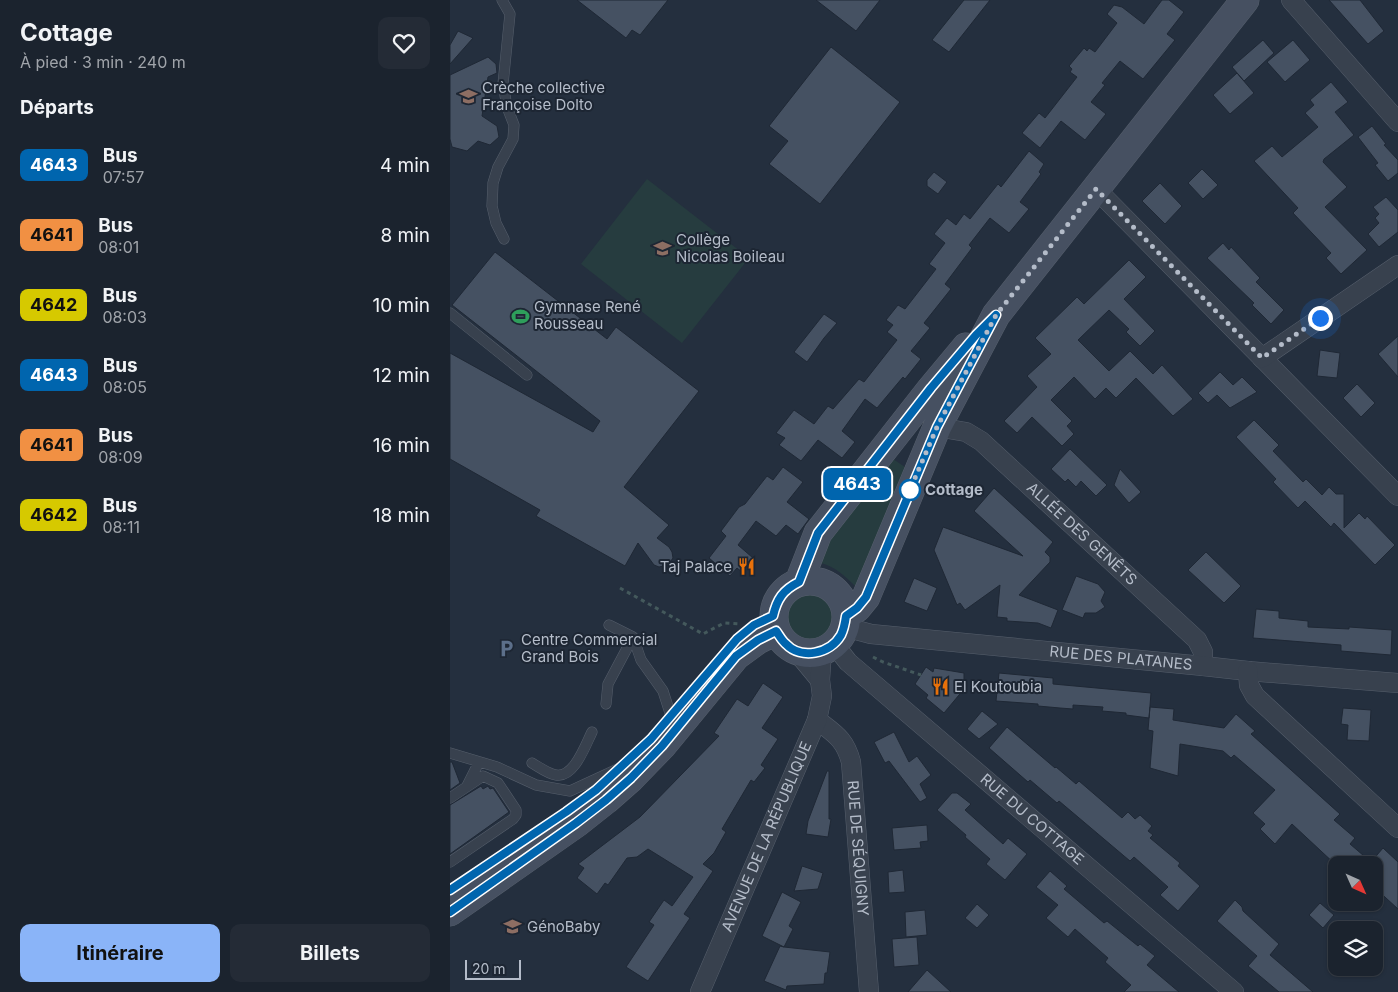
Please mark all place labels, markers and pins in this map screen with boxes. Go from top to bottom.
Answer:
place label: Crèche collective Françoise Dolto [482,78,605,114]
school or university icon: Crèche collective Françoise Dolto [458,87,478,107]
place label: Collège Nicolas Boileau [676,230,785,266]
school or university icon: Collège Nicolas Boileau [652,239,672,259]
place label: Gymnase René Rousseau [534,297,641,333]
sports icon: Gymnase René Rousseau [510,306,530,326]
marker: Cottage [899,479,921,501]
place label: Cottage [925,480,983,499]
place label: Taj Palace [660,557,732,576]
restaurant icon: Taj Palace [736,557,756,577]
place label: Centre Commercial Grand Bois [521,630,657,666]
parking icon: Centre Commercial Grand Bois [497,639,517,659]
restaurant icon: El Koutoubia [930,677,950,697]
place label: El Koutoubia [954,677,1042,696]
school or university icon: GénoBaby [503,917,523,937]
place label: GénoBaby [527,917,601,936]

